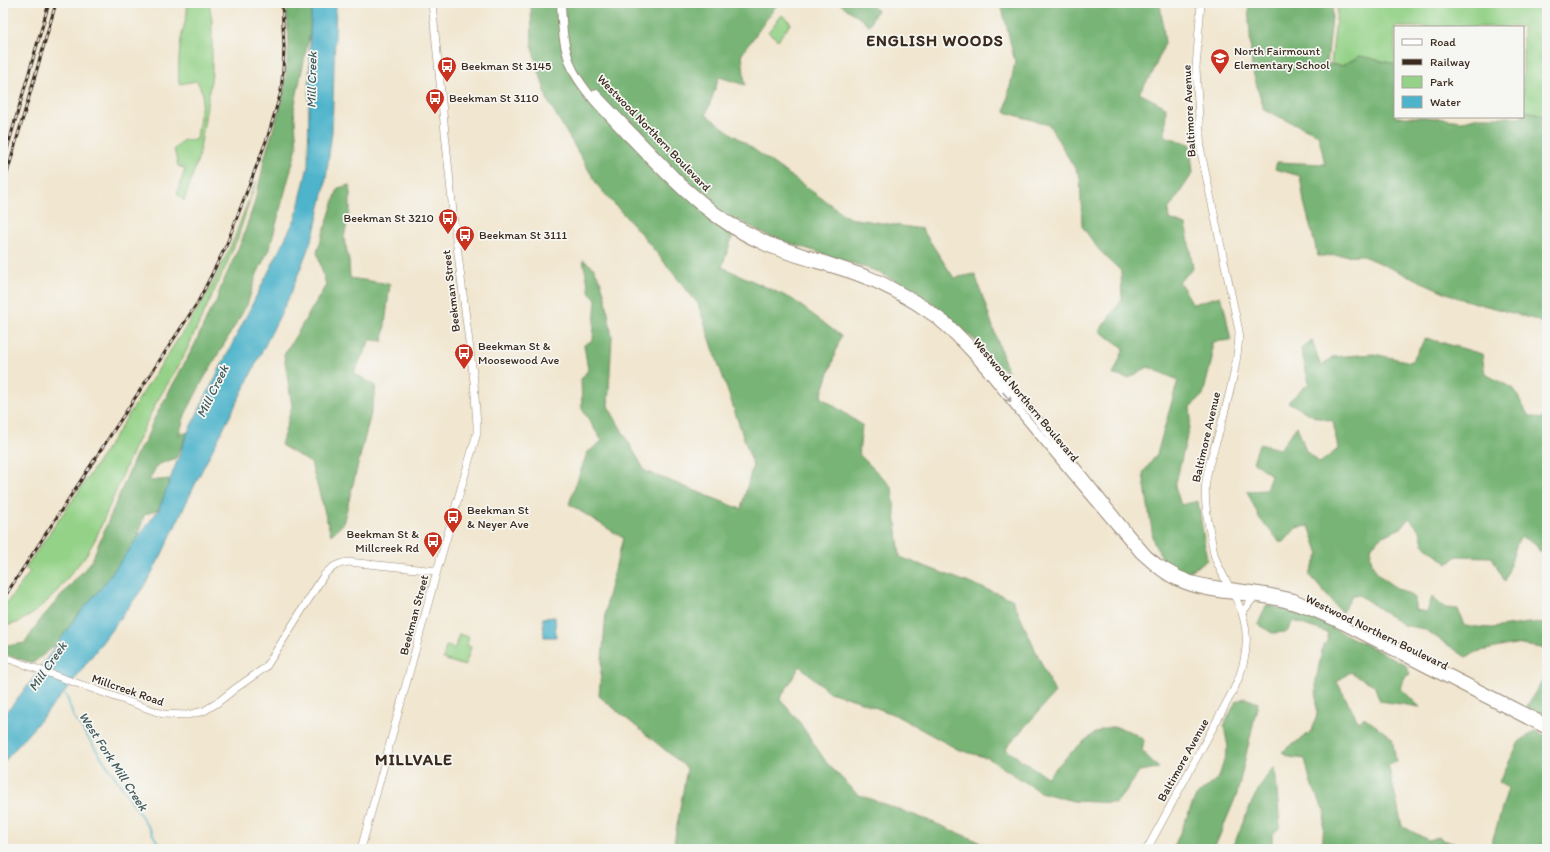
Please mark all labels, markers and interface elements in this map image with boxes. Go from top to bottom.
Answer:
legend [1394,26,1524,118]
district label: ENGLISH WOODS [866,31,1004,50]
text: Road [1430,35,1456,49]
place label: North Fairmount Elementary School [1234,44,1330,72]
school or university icon: North Fairmount Elementary School [1209,47,1231,75]
water label: Mill Creek [304,50,320,108]
bus stop icon: Beekman St 3145 [436,55,458,83]
text: Railway [1430,55,1470,69]
place label: Beekman St 3145 [461,59,551,73]
street label: Baltimore Avenue [1180,64,1198,158]
street label: Westwood Northern Boulevard [594,72,714,195]
text: Park [1430,75,1454,89]
bus stop icon: Beekman St 3110 [424,87,446,115]
place label: Beekman St 3110 [449,91,539,105]
text: Water [1430,95,1461,109]
bus stop icon: Beekman St 3210 [437,207,459,235]
place label: Beekman St 3210 [343,211,434,225]
bus stop icon: Beekman St 3111 [454,224,476,252]
place label: Beekman St 3111 [479,228,567,242]
street label: Beekman Street [439,249,463,333]
street label: Westwood Northern Boulevard [970,335,1082,465]
place label: Beekman St & Moosewood Ave [478,339,560,367]
bus stop icon: Beekman St & Moosewood Ave [453,342,475,370]
water label: Mill Creek [193,361,232,420]
street label: Baltimore Avenue [1189,390,1223,484]
one-way arrow [1003,391,1012,402]
place label: Beekman St & Neyer Ave [467,503,530,531]
bus stop icon: Beekman St & Neyer Ave [442,506,464,534]
place label: Beekman St & Millcreek Rd [347,527,419,555]
bus stop icon: Beekman St & Millcreek Rd [422,530,444,558]
street label: Beekman Street [397,573,432,657]
street label: Westwood Northern Boulevard [1303,591,1451,673]
water label: Mill Creek [25,638,70,694]
street label: Millcreek Road [90,671,167,709]
water label: West Fork Mill Creek [76,709,152,815]
street label: Baltimore Avenue [1154,716,1212,804]
district label: MILLVALE [375,750,453,769]

